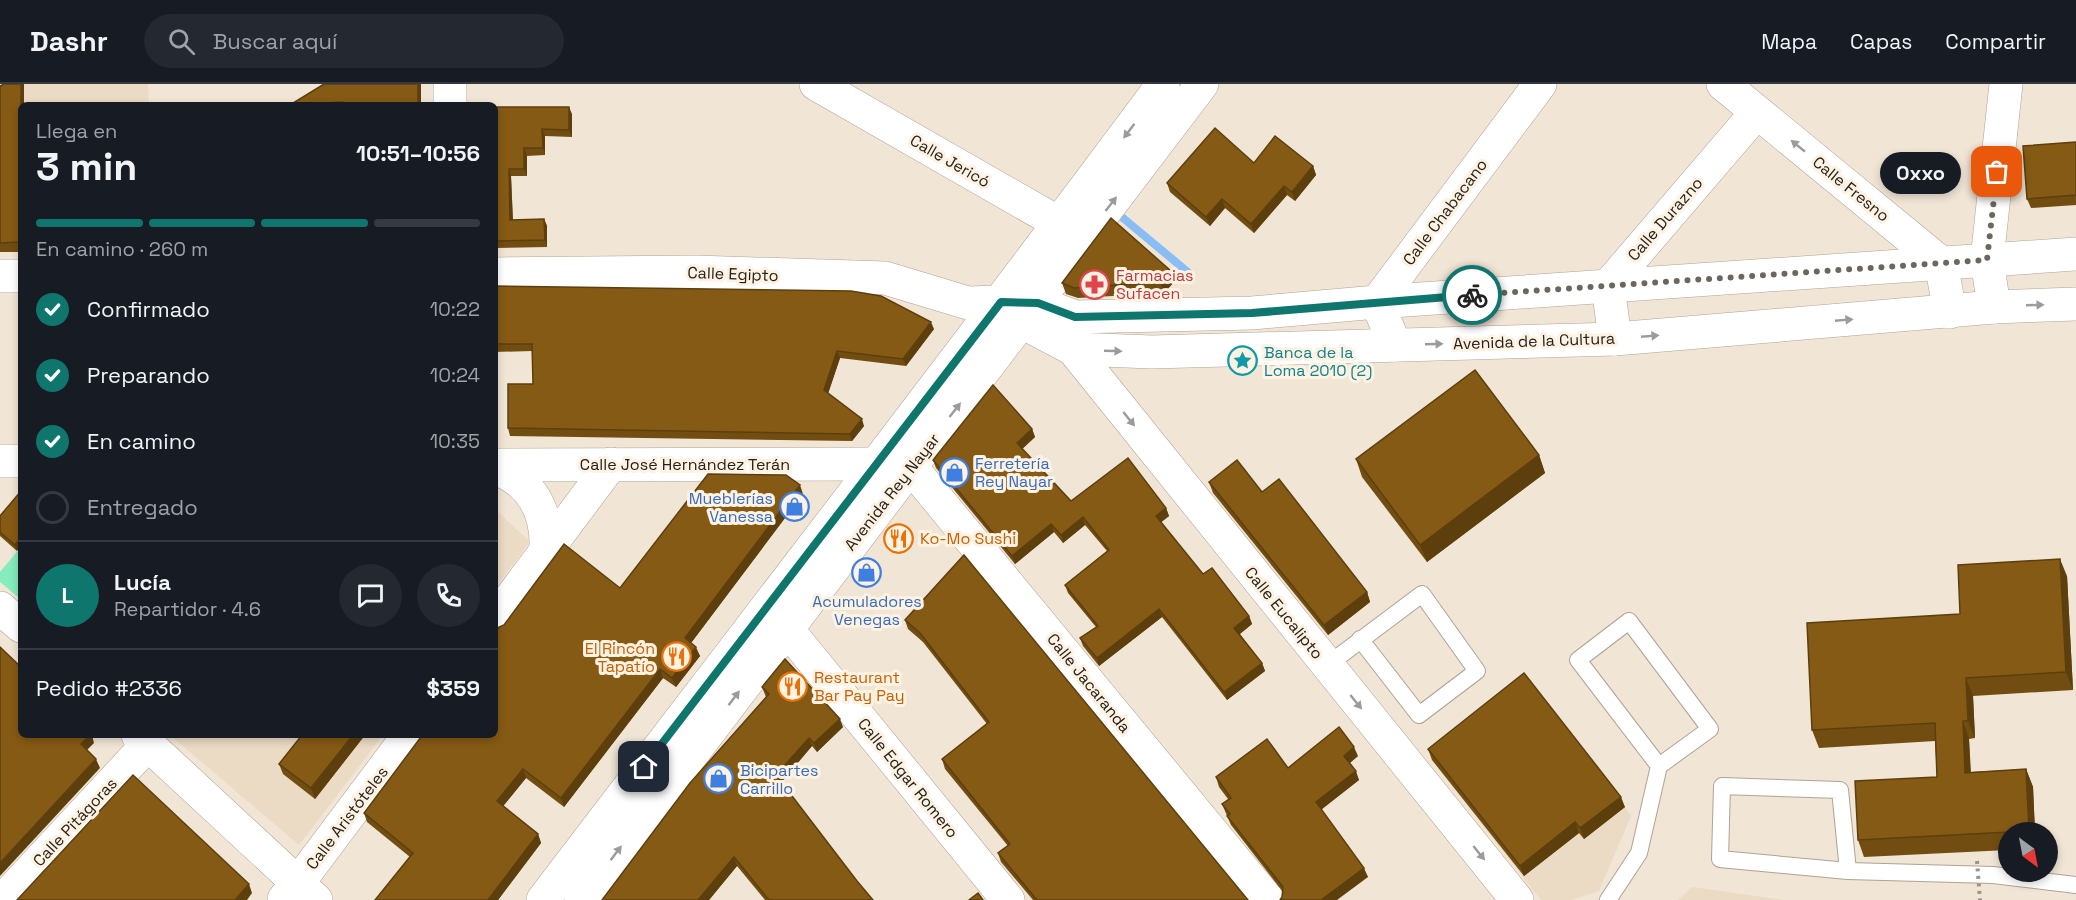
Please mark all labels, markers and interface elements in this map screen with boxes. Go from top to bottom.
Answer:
search box [144,14,564,68]
text: Dashr [30,23,108,59]
icon: search [165,25,198,58]
text: Buscar aquí [213,27,337,55]
text: Mapa [1761,28,1817,55]
text: Capas [1850,28,1912,55]
text: Compartir [1945,28,2046,55]
text: Llega en [36,118,117,144]
one-way arrow [1122,123,1135,139]
street label: Calle Jericó [906,130,994,192]
text: 10:51–10:56 [356,139,480,167]
one-way arrow [1791,140,1806,153]
text: 3 min [36,142,137,191]
pin [1971,146,2022,197]
callout: Oxxo [1880,151,1961,193]
street label: Calle Fresno [1808,152,1894,226]
street label: Calle Chabacano [1398,155,1492,269]
icon: bag [1980,155,2013,188]
text: Oxxo [1896,160,1945,186]
street label: Calle Durazno [1623,173,1707,265]
one-way arrow [1104,197,1116,212]
text: En camino · 260 m [36,236,208,262]
street label: Calle Egipto [687,262,779,286]
place label: Farmacias Sufacen [1116,265,1194,304]
courier [1442,265,1502,325]
pharmacy icon: Farmacias Sufacen [1079,268,1111,300]
icon: bike [1456,279,1489,312]
icon: check [36,293,69,326]
text: Confirmado [87,295,210,323]
text: 10:22 [430,296,480,322]
one-way arrow [2025,301,2044,310]
one-way arrow [1835,315,1854,325]
street label: Avenida de la Cultura [1453,328,1615,354]
one-way arrow [1640,331,1659,341]
one-way arrow [1425,339,1444,349]
place label: Banca de la Loma 2010 (2) [1264,342,1372,381]
place icon: Banca de la Loma 2010 (2) [1227,345,1259,377]
one-way arrow [1104,346,1123,355]
icon: check [36,359,69,392]
text: Preparando [87,361,210,389]
text: 10:24 [430,362,480,388]
one-way arrow [948,402,961,418]
one-way arrow [1122,411,1135,427]
icon: check [36,425,69,458]
text: En camino [87,427,196,455]
text: 10:35 [430,428,480,454]
street label: Avenida Rey Nayar [840,429,944,555]
place label: Ferretería Rey Nayar [975,453,1053,492]
street label: Calle José Hernández Terán [580,454,790,475]
shop icon: Ferretería Rey Nayar [938,456,970,488]
place label: Mueblerías Vanessa [689,488,773,527]
shop icon: Mueblerías Vanessa [778,491,810,523]
text: Entregado [87,493,198,521]
restaurant icon: Ko-Mo Sushi [883,522,915,554]
place label: Ko-Mo Sushi [920,528,1016,549]
shop icon: Acumuladores Venegas [851,557,883,589]
street label: Calle Eucalipto [1240,562,1328,664]
button: chat [339,564,402,627]
button: phone [417,564,480,627]
text: Lucía [114,568,171,596]
text: L [62,581,73,609]
place label: Acumuladores Venegas [812,591,922,630]
text: Repartidor · 4.6 [114,596,261,622]
street label: Calle Jacaranda [1042,629,1136,737]
place label: El Rincón Tapatío [585,638,655,677]
restaurant icon: El Rincón Tapatío [660,641,692,673]
place label: Restaurant Bar Pay Pay [814,667,904,706]
restaurant icon: Restaurant Bar Pay Pay [777,670,809,702]
text: Pedido #2336 [36,674,182,702]
text: $359 [426,674,480,702]
one-way arrow [728,690,741,706]
one-way arrow [1349,694,1362,710]
street label: Calle Edgar Romero [853,714,963,842]
pin [618,741,669,792]
icon: home [627,750,660,783]
place label: Bicipartes Carrillo [740,760,819,799]
street label: Calle Aristóteles [301,762,393,874]
shop icon: Bicipartes Carrillo [703,763,735,795]
street label: Calle Pitágoras [28,773,122,871]
north arrow [1998,822,2058,882]
map controls [1998,822,2058,882]
one-way arrow [610,846,622,861]
one-way arrow [1472,846,1484,861]

